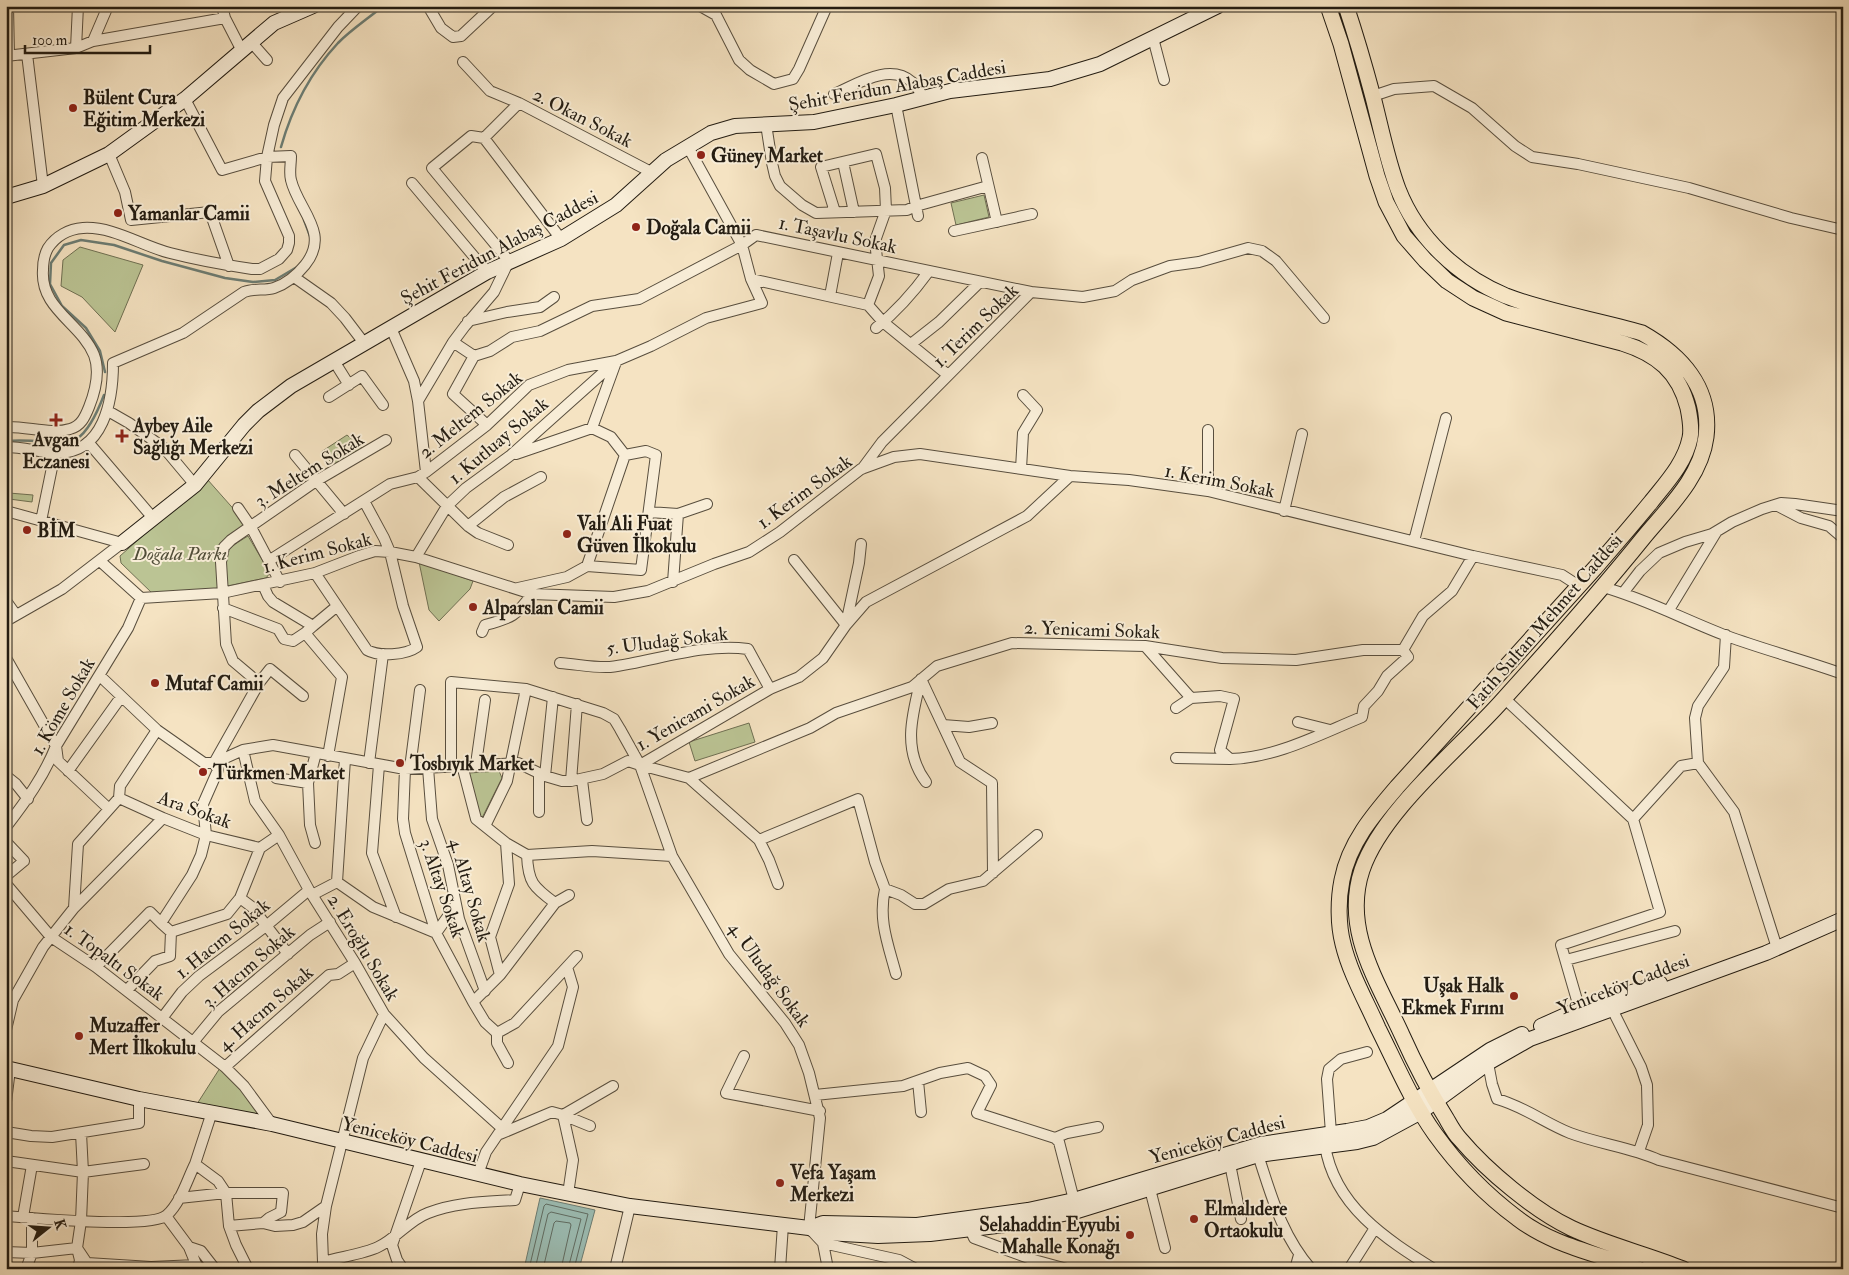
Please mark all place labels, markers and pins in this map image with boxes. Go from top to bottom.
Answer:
place label: Bülent Cura Eğitim Merkezi [83,86,205,133]
marker: Bülent Cura Eğitim Merkezi [67,102,79,114]
place label: Güney Market [711,144,824,169]
marker: Güney Market [695,149,707,161]
place label: Yamanlar Camii [127,202,250,226]
marker: Yamanlar Camii [112,207,124,219]
place label: Doğala Camii [646,216,751,241]
marker: Doğala Camii [630,221,642,233]
marker: Avgan Eczanesi [50,414,62,426]
place label: Aybey Aile Sağlığı Merkezi [132,414,253,461]
place label: Avgan Eczanesi [22,428,90,474]
marker: Aybey Aile Sağlığı Merkezi [115,429,129,443]
place label: Vali Ali Fuat Güven İlkokulu [576,512,697,558]
place label: BİM [37,517,76,543]
marker: BİM [21,524,33,536]
marker: Vali Ali Fuat Güven İlkokulu [561,528,573,540]
place label: Alparslan Camii [482,596,604,621]
marker: Alparslan Camii [467,601,479,613]
place label: Mutaf Camii [164,672,263,696]
marker: Mutaf Camii [149,677,161,689]
place label: Tosbıyık Market [409,752,535,777]
marker: Tosbıyık Market [394,757,406,769]
place label: Türkmen Market [212,761,346,785]
marker: Türkmen Market [197,766,209,778]
place label: Uşak Halk Ekmek Fırını [1402,974,1505,1020]
marker: Uşak Halk Ekmek Fırını [1508,990,1520,1002]
place label: Muzaffer Mert İlkokulu [88,1014,196,1060]
marker: Muzaffer Mert İlkokulu [73,1030,85,1042]
place label: Vefa Yaşam Merkezi [789,1161,876,1207]
marker: Vefa Yaşam Merkezi [774,1177,786,1189]
place label: Elmalıdere Ortaokulu [1204,1197,1287,1243]
place label: Selahaddin Eyyubi Mahalle Konağı [979,1213,1120,1260]
marker: Elmalıdere Ortaokulu [1188,1213,1200,1225]
marker: Selahaddin Eyyubi Mahalle Konağı [1124,1229,1136,1241]

